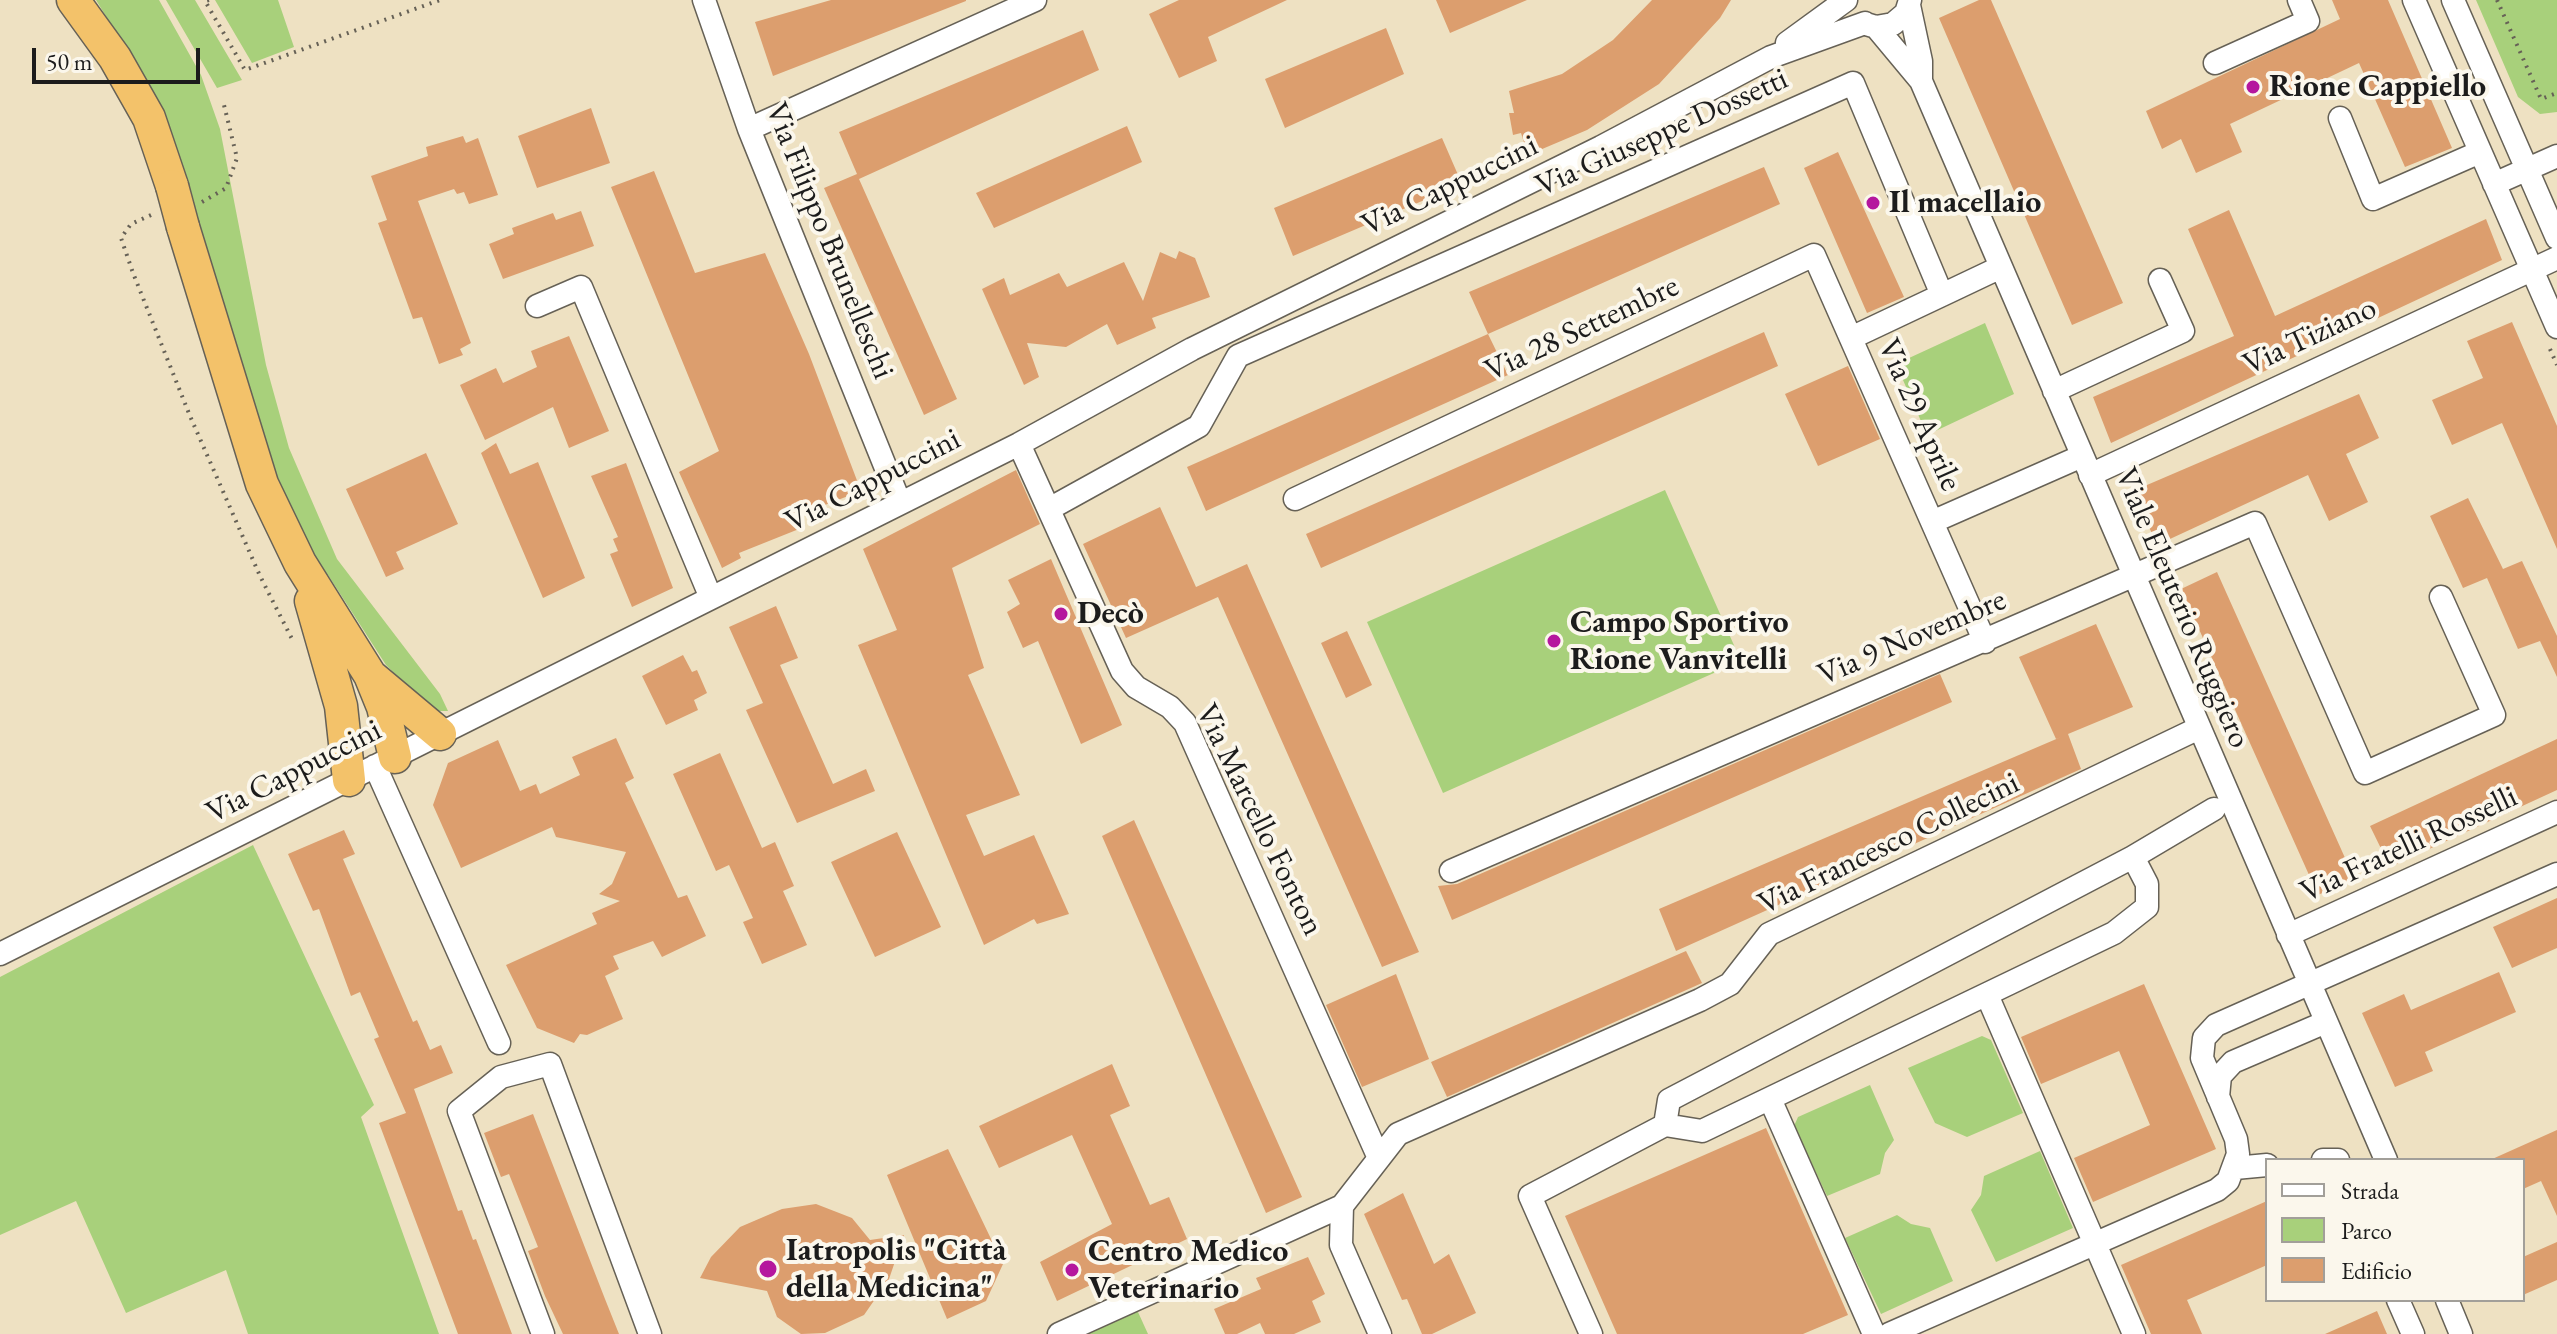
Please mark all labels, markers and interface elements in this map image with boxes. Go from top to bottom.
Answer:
scale bar [36,32,204,82]
text: 50 m [46,46,93,77]
street label: Via Giuseppe Dossetti [1530,60,1794,206]
place label: Rione Cappiello [2269,68,2486,106]
marker: Rione Cappiello [2244,78,2262,96]
street label: Via Filippo Brunelleschi [756,97,902,385]
street label: Via Cappuccini [1356,127,1544,245]
place label: Il macellaio [1889,184,2041,222]
marker: Il macellaio [1864,194,1882,212]
street label: Via 28 Settembre [1479,267,1685,391]
street label: Via Tiziano [2237,289,2383,385]
street label: Via 29 Aprile [1868,333,1970,497]
street label: Via Cappuccini [779,420,967,542]
street label: Viale Eleuterio Ruggiero [2106,462,2258,754]
street label: Via 9 Novembre [1812,581,2012,695]
place label: Decò [1077,595,1144,633]
place label: Campo Sportivo Rione Vanvitelli [1570,604,1789,679]
marker: Decò [1052,605,1070,623]
marker: Campo Sportivo Rione Vanvitelli [1545,632,1563,650]
street label: Via Marcello Fonton [1186,698,1332,942]
street label: Via Cappuccini [200,711,388,833]
street label: Via Francesco Collecini [1752,764,2026,924]
street label: Via Fratelli Rosselli [2294,778,2524,912]
legend [2265,1158,2525,1302]
text: Strada [2341,1175,2399,1206]
text: Parco [2341,1215,2392,1246]
place label: Iatropolis "Città della Medicina" [786,1232,1006,1307]
place label: Centro Medico Veterinario [1088,1233,1288,1308]
text: Edificio [2341,1255,2412,1286]
marker: Iatropolis "Città della Medicina" [757,1258,779,1280]
marker: Centro Medico Veterinario [1063,1261,1081,1279]

